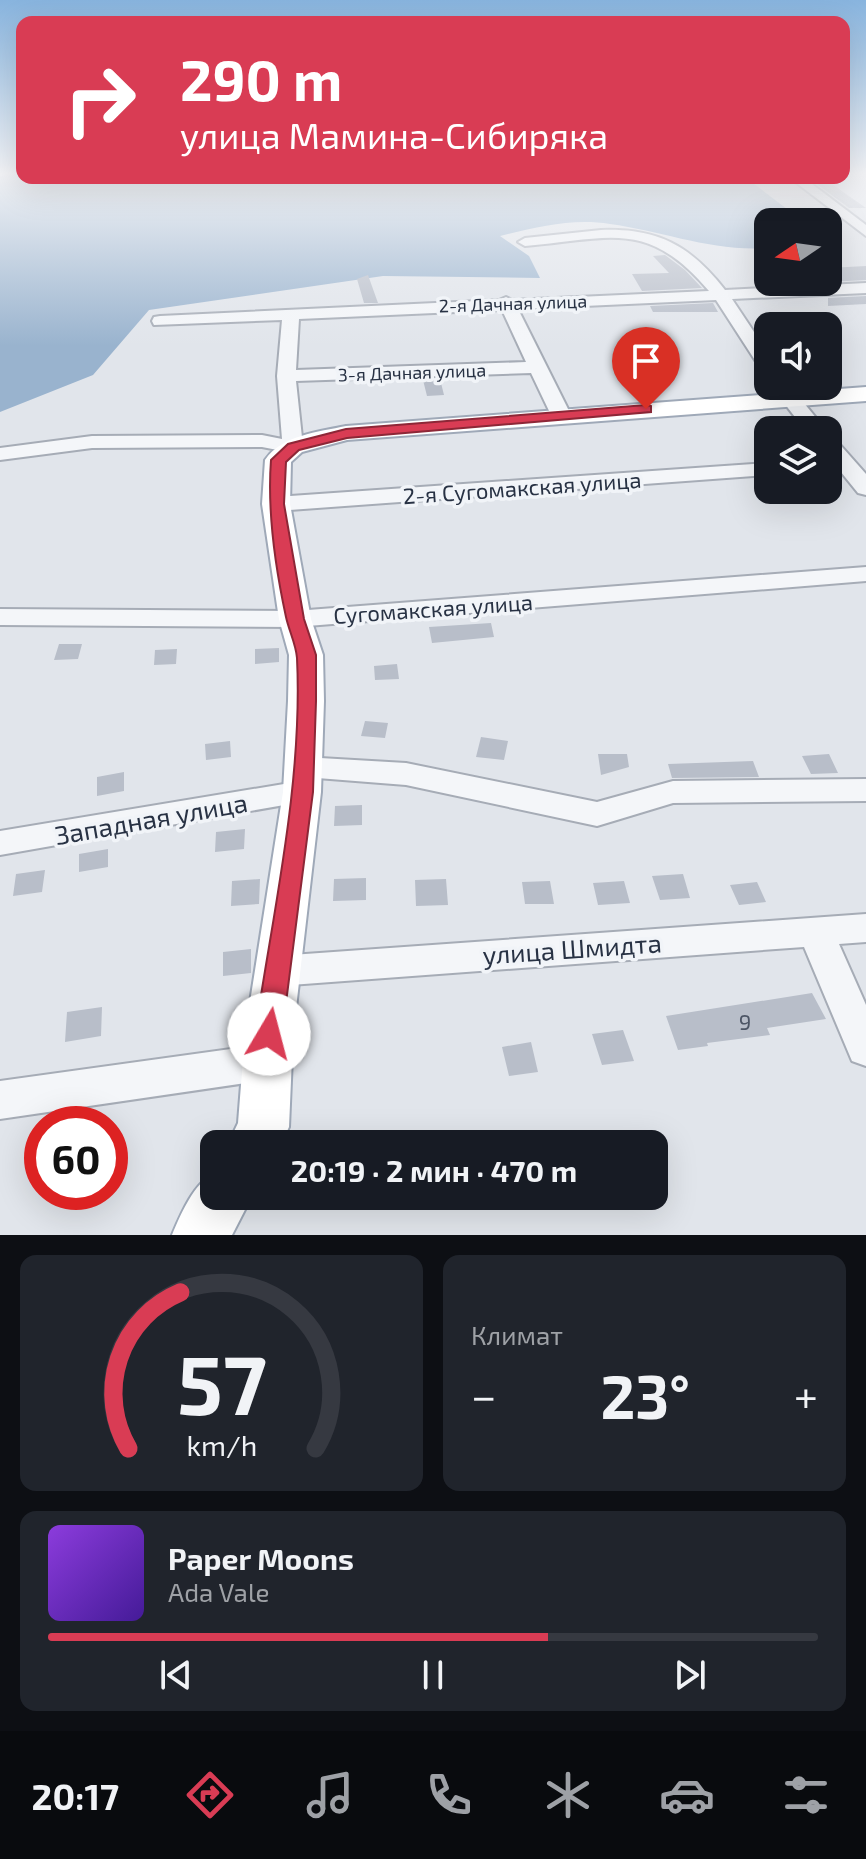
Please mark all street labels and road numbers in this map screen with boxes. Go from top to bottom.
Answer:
street label: 2-я Дачная улица [438,289,588,317]
street label: 3-я Дачная улица [337,358,487,386]
street label: 2-я Сугомакская улица [402,466,642,509]
street label: Сугомакская улица [332,588,534,629]
street label: Западная улица [52,786,250,851]
street label: улица Шмидта [481,926,663,971]

